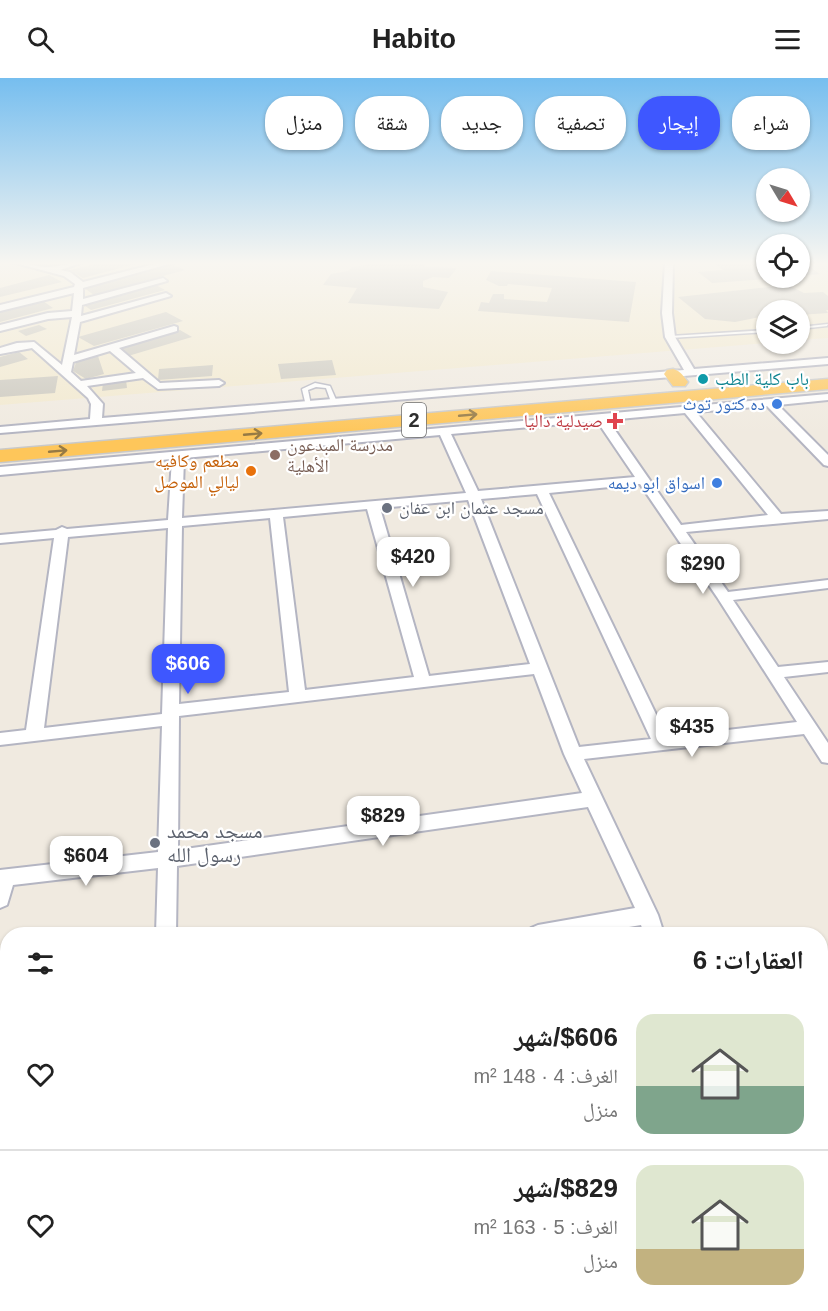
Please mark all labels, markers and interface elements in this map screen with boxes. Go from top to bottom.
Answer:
icon: search [24,23,57,56]
icon: menu [771,23,804,56]
text: Habito [372,24,456,54]
chip: منزل [265,96,343,150]
chip: شقة [355,96,429,150]
chip: جديد [441,96,523,150]
chip: تصفية [535,96,626,150]
chip: إيجار [638,96,720,150]
chip: شراء [732,96,810,150]
north arrow [756,168,810,222]
map controls [756,168,810,354]
button: locate [756,234,810,288]
button: layers [756,300,810,354]
place label: باب كلية الطب [715,369,809,390]
marker: باب كلية الطب [696,372,710,386]
place label: ده كتور توث [682,394,765,414]
marker: ده كتور توث [770,397,784,411]
road number: 2 [402,403,426,437]
one-way arrow [457,409,477,420]
place label: صيدلية داليا [524,411,603,431]
marker: صيدلية داليا [608,414,622,428]
one-way arrow [242,428,262,439]
place label: مدرسة المبدعون الأهلية [287,435,393,476]
one-way arrow [48,445,68,456]
marker: مدرسة المبدعون الأهلية [268,448,282,462]
place label: مطعم وكافيه ليالي الموصل [154,451,239,497]
marker: مطعم وكافيه ليالي الموصل [244,464,258,478]
place label: اسواق ابو ديمه [608,473,705,494]
marker: اسواق ابو ديمه [710,476,724,490]
place label: مسجد عثمان ابن عفان [399,498,544,519]
marker: مسجد عثمان ابن عفان [380,501,394,515]
pin: $420 [377,537,449,588]
pin: $290 [667,544,739,595]
text: $420 [391,545,435,567]
text: $290 [681,552,725,574]
pin: $606 [152,644,224,695]
text: $606 [166,652,210,674]
pin: $435 [656,707,728,758]
text: $435 [670,715,714,737]
pin: $829 [347,796,419,847]
text: $829 [361,804,405,826]
place label: مسجد محمد رسول الله [167,819,262,867]
pin: $604 [50,836,122,887]
marker: مسجد محمد رسول الله [148,836,162,850]
text: $604 [64,844,108,866]
text: العقارات: 6 [693,945,804,975]
icon: filters [24,947,57,980]
text: $606/شهر [514,1022,618,1052]
icon: home [684,1038,756,1110]
icon: heart [24,1058,57,1091]
text: الغرف: 4 · 148 m² [473,1065,618,1087]
text: منزل [583,1099,618,1121]
text: $829/شهر [514,1173,618,1203]
icon: home [684,1189,756,1261]
icon: heart [24,1209,57,1242]
text: الغرف: 5 · 163 m² [473,1216,618,1238]
text: منزل [583,1250,618,1272]

